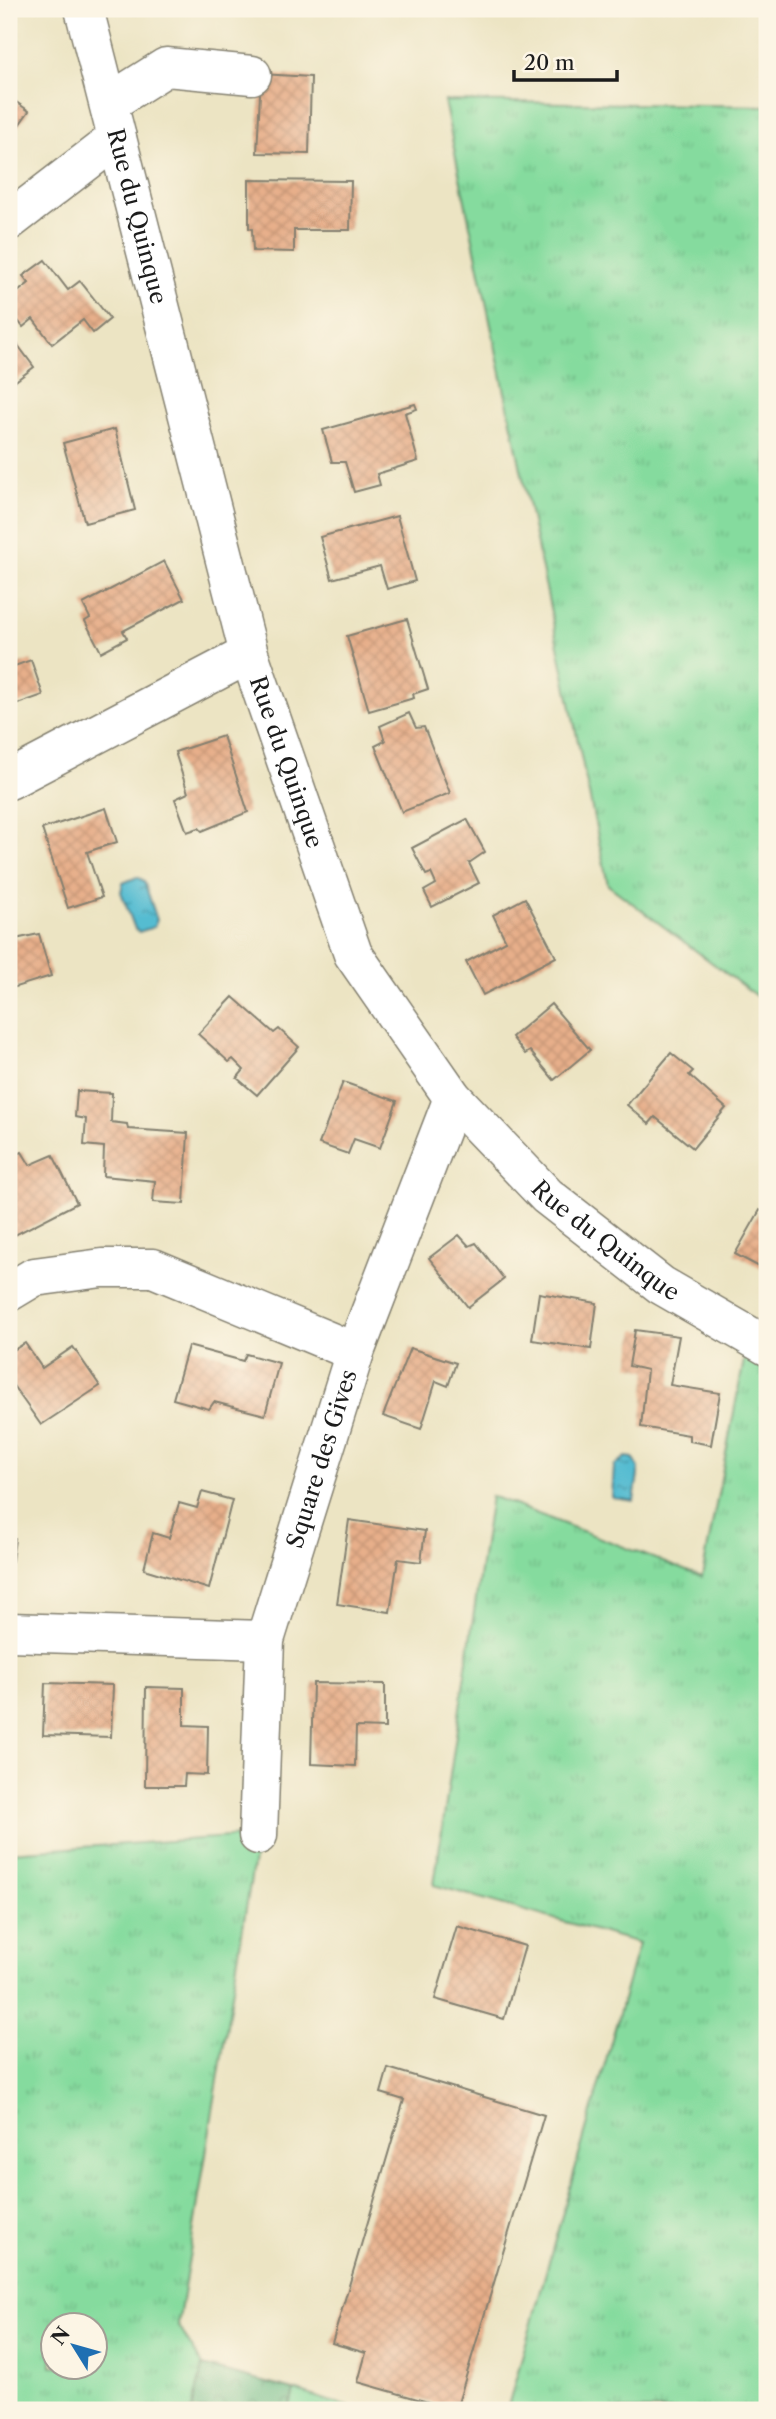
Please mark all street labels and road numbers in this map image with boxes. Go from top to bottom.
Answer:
street label: Rue du Quinque [101,126,173,307]
street label: Rue du Quinque [244,672,329,852]
street label: Rue du Quinque [526,1174,684,1307]
street label: Square des Gives [281,1366,363,1551]

